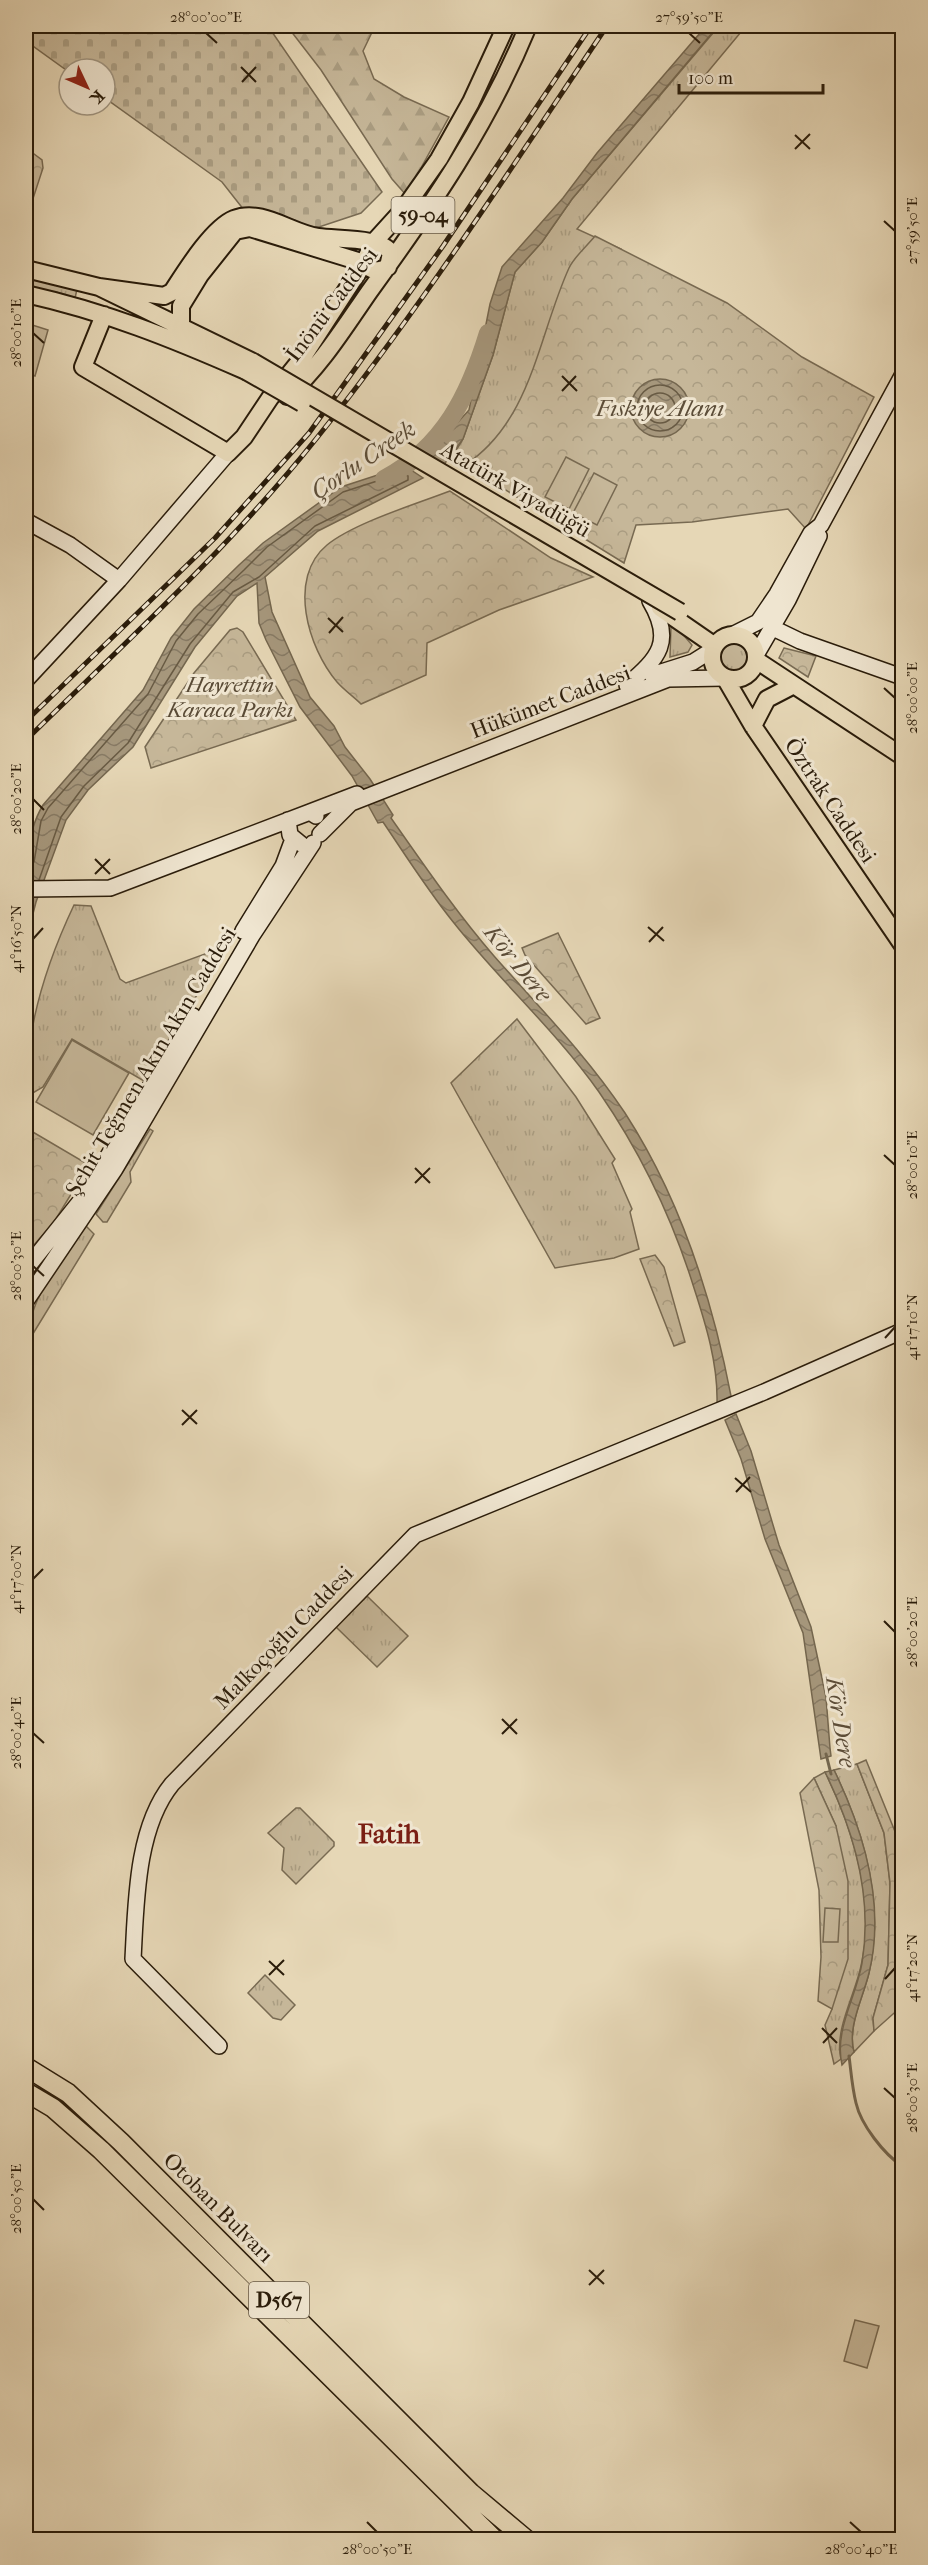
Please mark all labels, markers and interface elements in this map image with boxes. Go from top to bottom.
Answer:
text: 28°00'00"E [170,8,242,26]
text: 27°59'50"E [655,8,723,26]
north arrow [57,57,117,117]
scale bar [679,57,823,95]
text: 100 m [688,68,733,89]
text: K [86,86,108,109]
road number: 59-04 [392,197,454,233]
text: 27°59'50"E [903,197,921,265]
street label: İnönü Caddesi [280,241,384,367]
text: 28°00'10"E [7,298,25,368]
water label: Fıskiye Alanı [595,394,724,422]
water label: Çorlu Creek [305,415,421,505]
street label: Atatürk Viyadüğü [435,436,595,543]
street label: Hükümet Caddesi [467,659,635,744]
text: 28°00'00"E [903,662,921,734]
park label: Hayrettin Karaca Parkı [165,672,293,723]
street label: Öztrak Caddesi [779,733,883,868]
text: 28°00'20"E [7,763,25,835]
text: 41°16'50"N [7,904,25,973]
water label: Kör Dere [477,917,558,1008]
street label: Şehit Teğmen Akın Akın Caddesi [60,922,242,1201]
text: 28°00'10"E [903,1130,921,1200]
text: 28°00'30"E [7,1231,25,1301]
text: 41°17'10"N [903,1293,921,1360]
text: 41°17'00"N [7,1544,25,1614]
street label: Malkoçoğlu Caddesi [209,1560,359,1715]
text: 28°00'20"E [903,1596,921,1668]
water label: Kör Dere [820,1673,862,1771]
text: 28°00'40"E [7,1697,25,1769]
district label: Fatih [358,1817,420,1850]
text: 41°17'20"N [903,1933,921,2002]
text: 28°00'30"E [903,2063,921,2133]
street label: Otoban Bulvarı [158,2147,279,2268]
text: 28°00'50"E [7,2164,25,2234]
road number: D567 [249,2282,309,2318]
text: 28°00'50"E [342,2540,412,2558]
text: 28°00'40"E [825,2540,897,2558]

